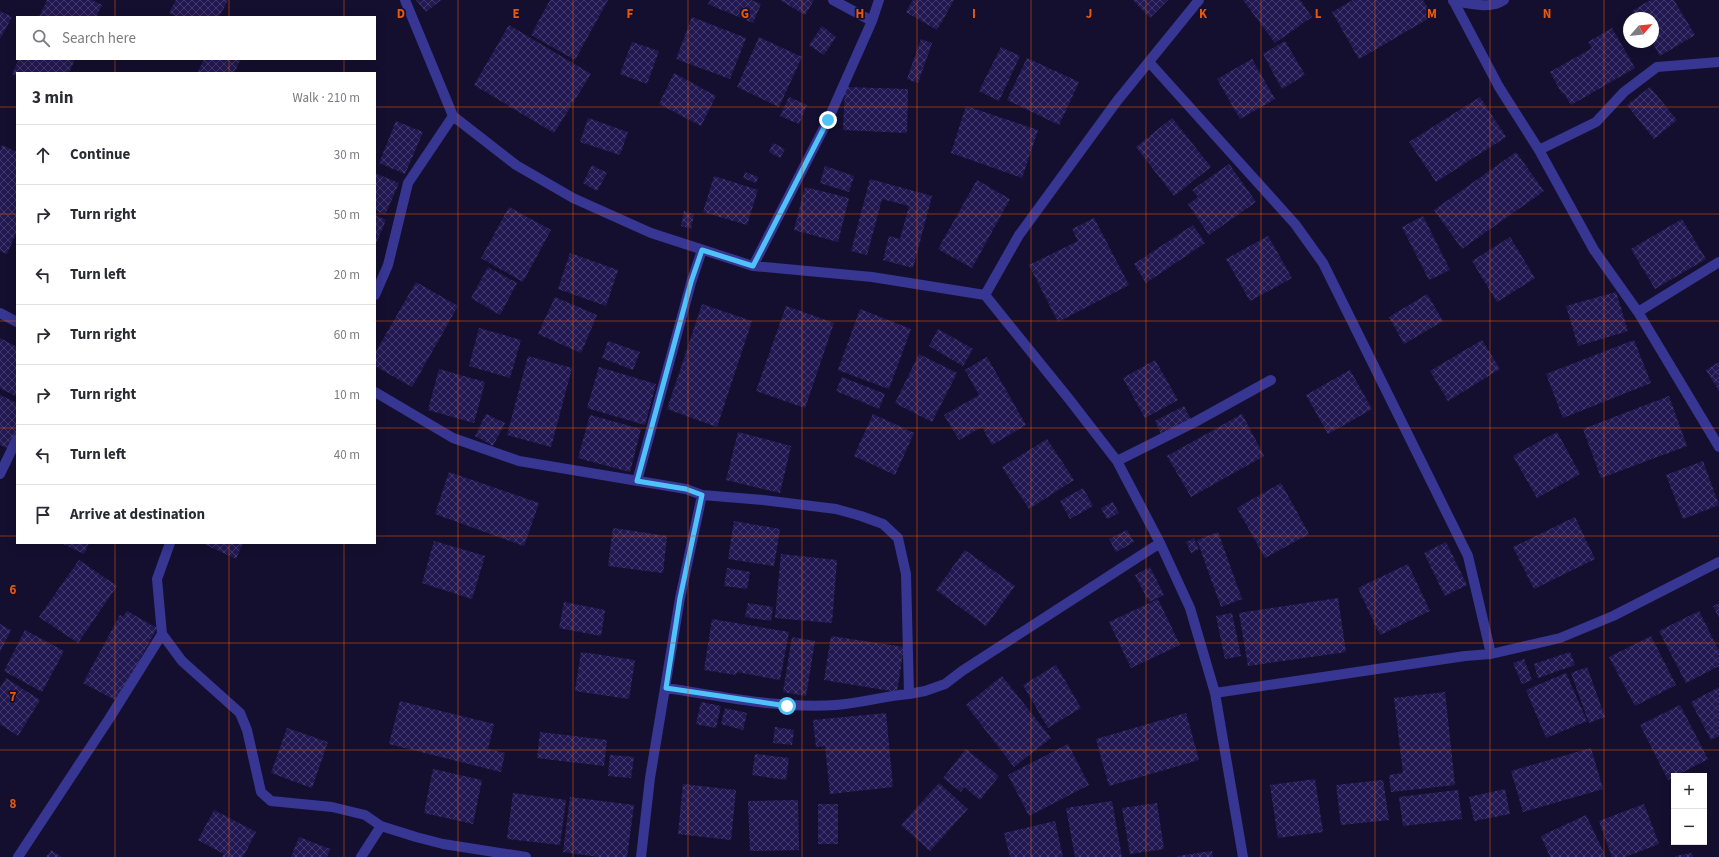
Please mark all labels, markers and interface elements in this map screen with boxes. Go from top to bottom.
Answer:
text: D [397,5,405,23]
text: E [512,5,520,23]
text: F [627,5,634,23]
text: G [741,5,749,23]
text: H [856,5,864,23]
text: I [972,5,976,23]
text: J [1086,5,1092,23]
text: K [1199,5,1208,23]
text: L [1315,5,1322,23]
text: M [1427,5,1437,23]
text: N [1543,5,1551,23]
north arrow [1623,12,1659,48]
search box [16,16,376,60]
icon: search [30,27,52,49]
text: Search here [62,28,136,49]
text: 3 min [32,86,73,110]
text: Walk · 210 m [292,89,360,107]
route end [819,111,837,129]
icon: ahead [32,144,54,166]
text: Continue [70,144,130,165]
text: 30 m [334,146,360,164]
icon: right [32,204,54,226]
text: Turn right [70,204,136,225]
text: 50 m [334,206,360,224]
icon: left [32,264,54,286]
text: Turn left [70,264,126,285]
text: 20 m [334,266,360,284]
icon: right [32,324,54,346]
text: Turn right [70,324,136,345]
text: 60 m [334,326,360,344]
icon: right [32,384,54,406]
text: Turn right [70,384,136,405]
text: 10 m [334,386,360,404]
icon: left [32,444,54,466]
text: Turn left [70,444,126,465]
text: 40 m [334,446,360,464]
icon: arrive [32,504,54,526]
text: Arrive at destination [70,504,205,525]
text: 6 [10,581,17,599]
text: 7 [10,688,17,706]
route start [778,697,796,715]
map controls [1671,773,1707,845]
button: + [1671,773,1707,809]
text: 8 [10,795,17,813]
button: − [1671,809,1707,845]

